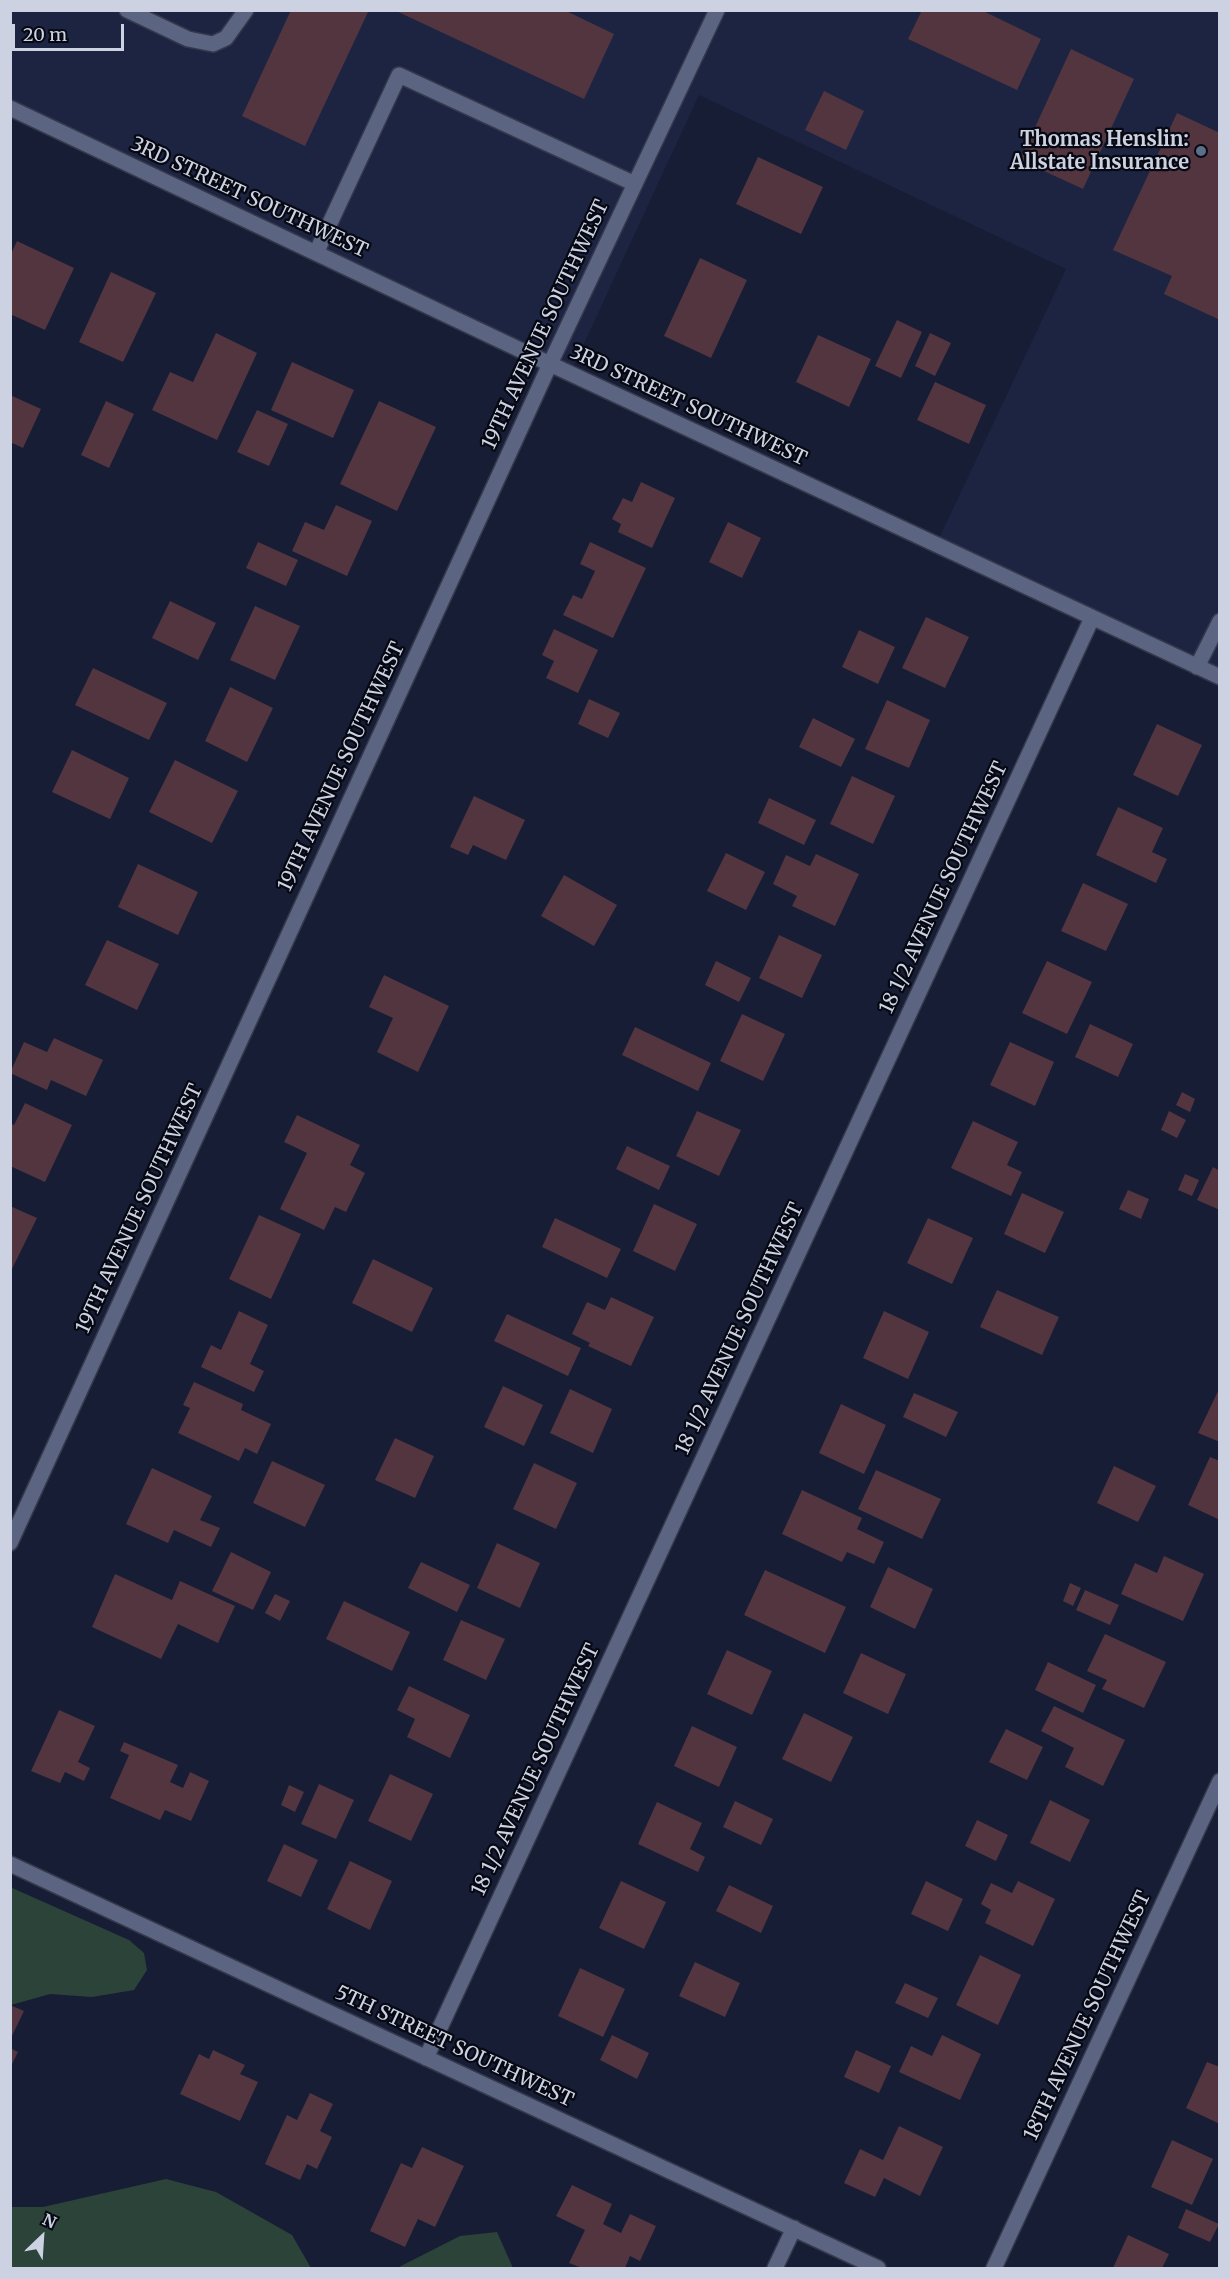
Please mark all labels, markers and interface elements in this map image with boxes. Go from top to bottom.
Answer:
scale bar [15,12,128,50]
text: 20 m [23,23,67,46]
place label: Thomas Henslin: Allstate Insurance [1010,128,1189,175]
street label: 3RD STREET SOUTHWEST [127,132,371,264]
marker: Thomas Henslin: Allstate Insurance [1194,144,1208,158]
street label: 19TH AVENUE SOUTHWEST [478,196,614,454]
street label: 3RD STREET SOUTHWEST [566,340,810,472]
street label: 19TH AVENUE SOUTHWEST [274,638,410,896]
street label: 18 1/2 AVENUE SOUTHWEST [875,758,1013,1018]
street label: 19TH AVENUE SOUTHWEST [72,1080,208,1338]
street label: 18 1/2 AVENUE SOUTHWEST [671,1199,809,1459]
street label: 18 1/2 AVENUE SOUTHWEST [467,1640,605,1900]
street label: 18TH AVENUE SOUTHWEST [1020,1887,1156,2145]
street label: 5TH STREET SOUTHWEST [331,1981,577,2113]
north arrow [12,2207,72,2267]
text: N [40,2209,60,2232]

